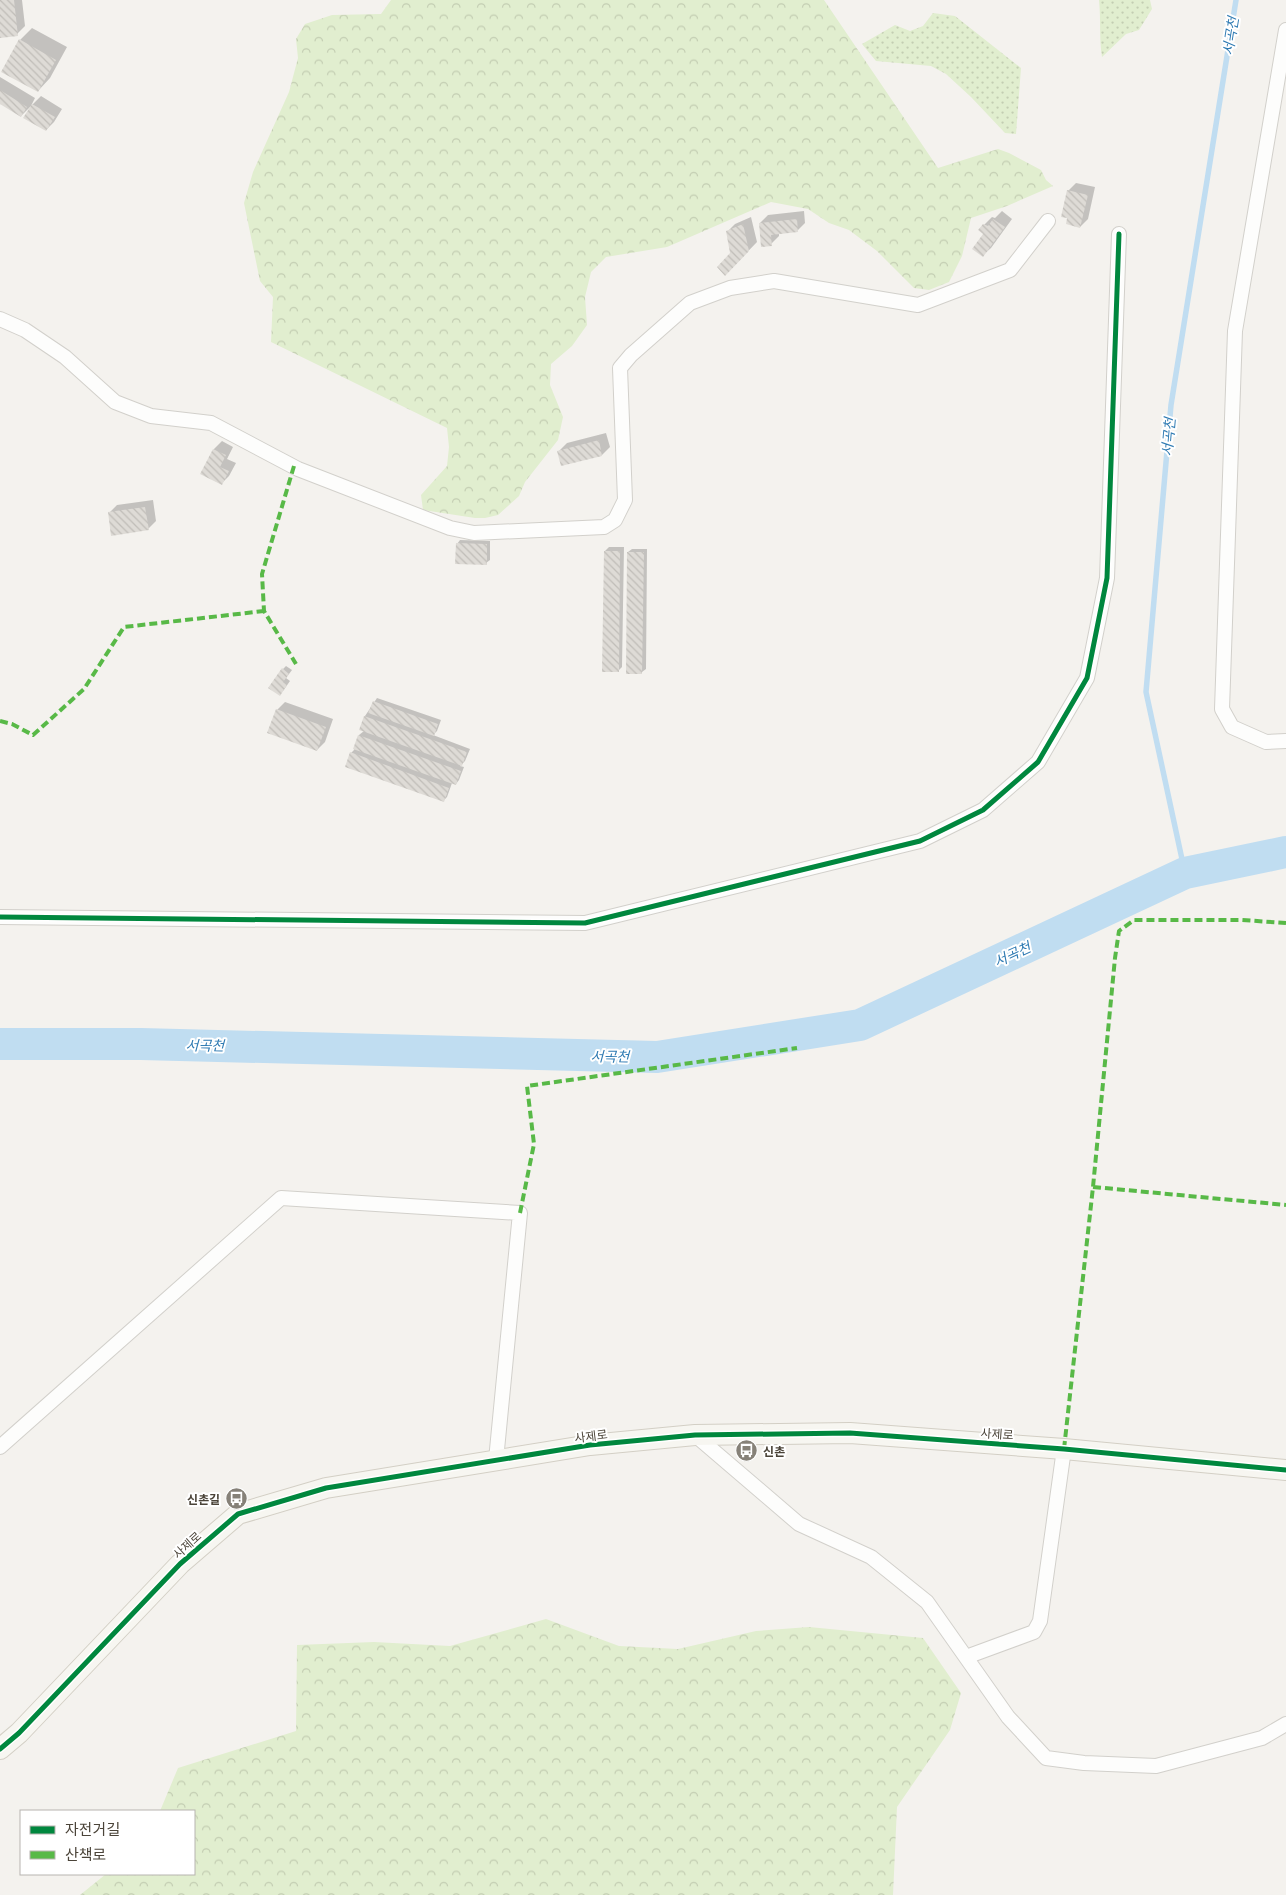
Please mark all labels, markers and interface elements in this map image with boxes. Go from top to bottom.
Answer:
water label: 서곡천 [1217,14,1244,57]
water label: 서곡천 [1156,416,1180,457]
water label: 서곡천 [990,936,1035,972]
water label: 서곡천 [185,1034,226,1056]
water label: 서곡천 [590,1045,631,1067]
street label: 사제로 [980,1423,1014,1445]
street label: 사제로 [573,1425,609,1447]
bus stop icon: 신촌 [735,1439,759,1463]
place label: 신촌 [763,1442,785,1461]
bus stop icon: 신촌길 [224,1487,248,1511]
place label: 신촌길 [187,1490,220,1509]
street label: 사제로 [168,1527,206,1563]
legend [20,1810,195,1875]
text: 자전거길 [65,1818,120,1841]
text: 산책로 [65,1843,106,1866]

